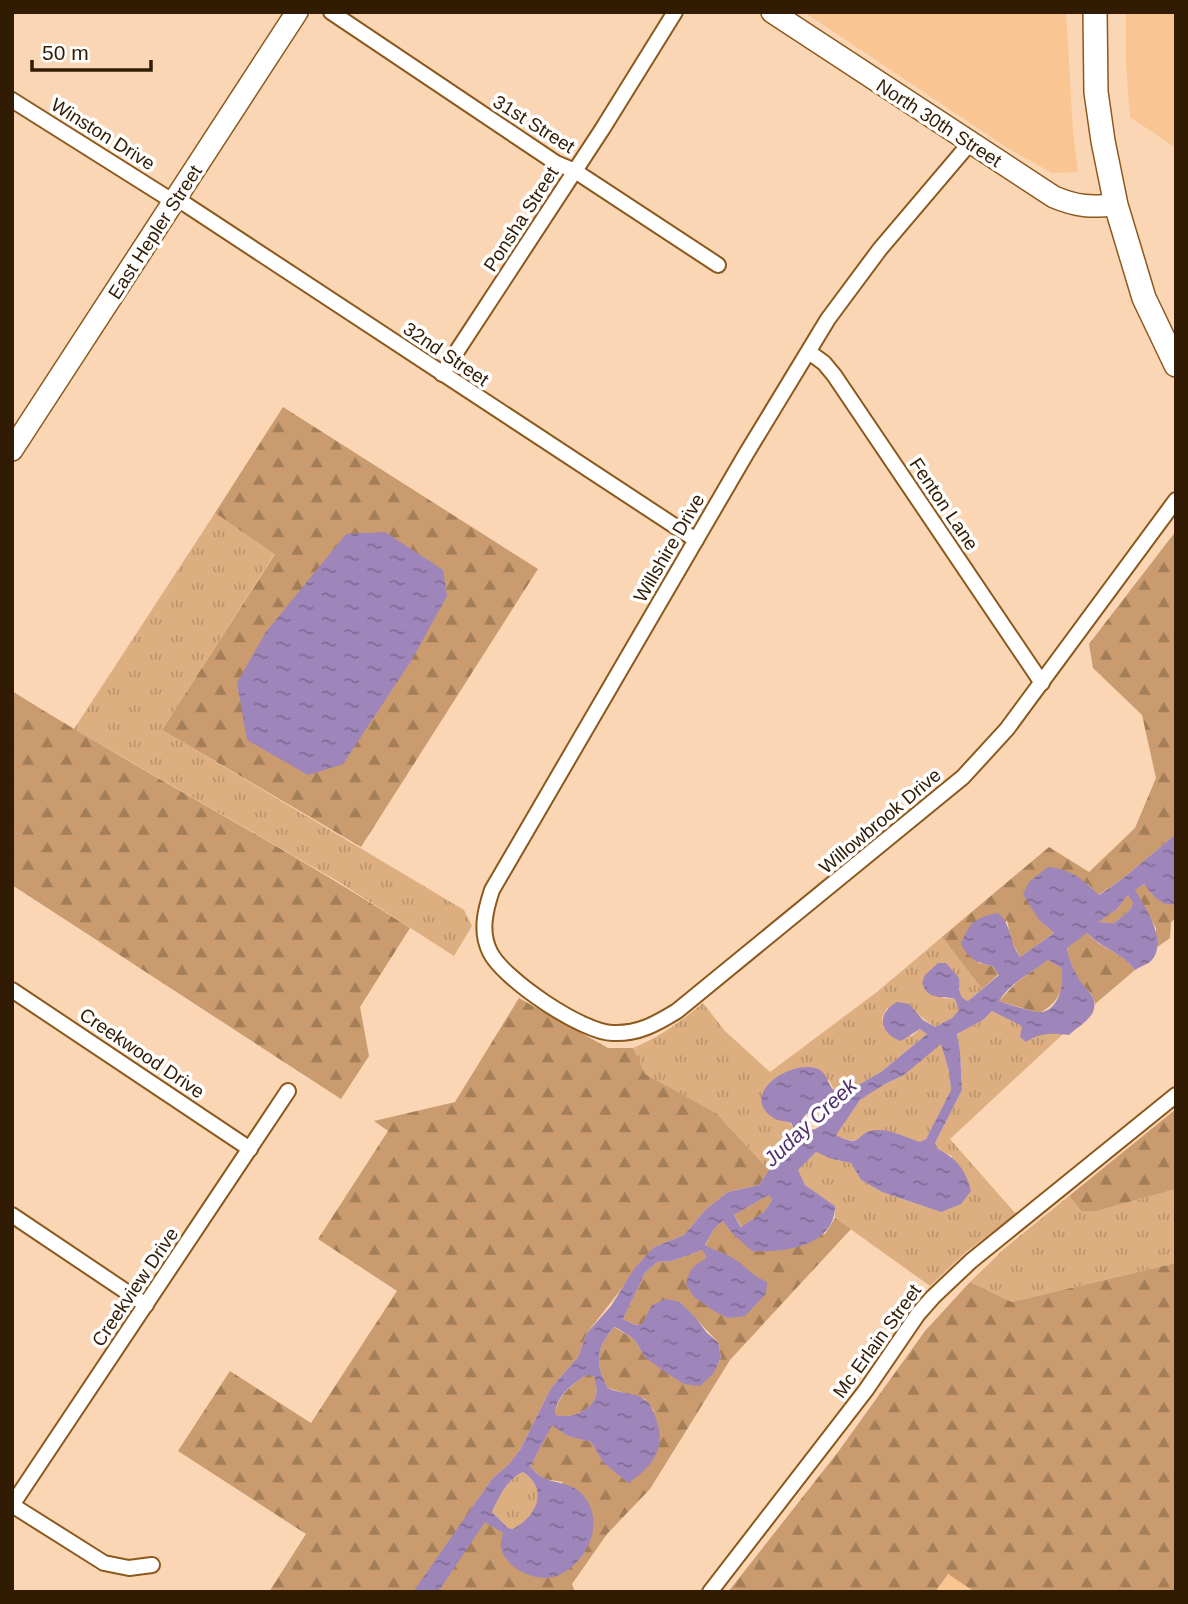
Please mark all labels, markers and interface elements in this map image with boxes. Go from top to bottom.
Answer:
scale bar [32,28,150,72]
text: 50 m [42,41,89,64]
street label: North 30th Street [873,75,1006,172]
street label: 31st Street [489,91,579,158]
street label: Winston Drive [47,94,159,174]
street label: East Hepler Street [104,161,206,303]
street label: Ponsha Street [479,162,563,275]
street label: 32nd Street [399,318,493,391]
street label: Fenton Lane [905,454,983,554]
street label: Willshire Drive [630,490,708,606]
street label: Willowbrook Drive [815,764,945,878]
street label: Creekwood Drive [76,1004,208,1102]
water label: Juday Creek [758,1072,862,1171]
street label: Creekview Drive [88,1224,182,1350]
street label: Mc Erlain Street [829,1280,926,1402]

